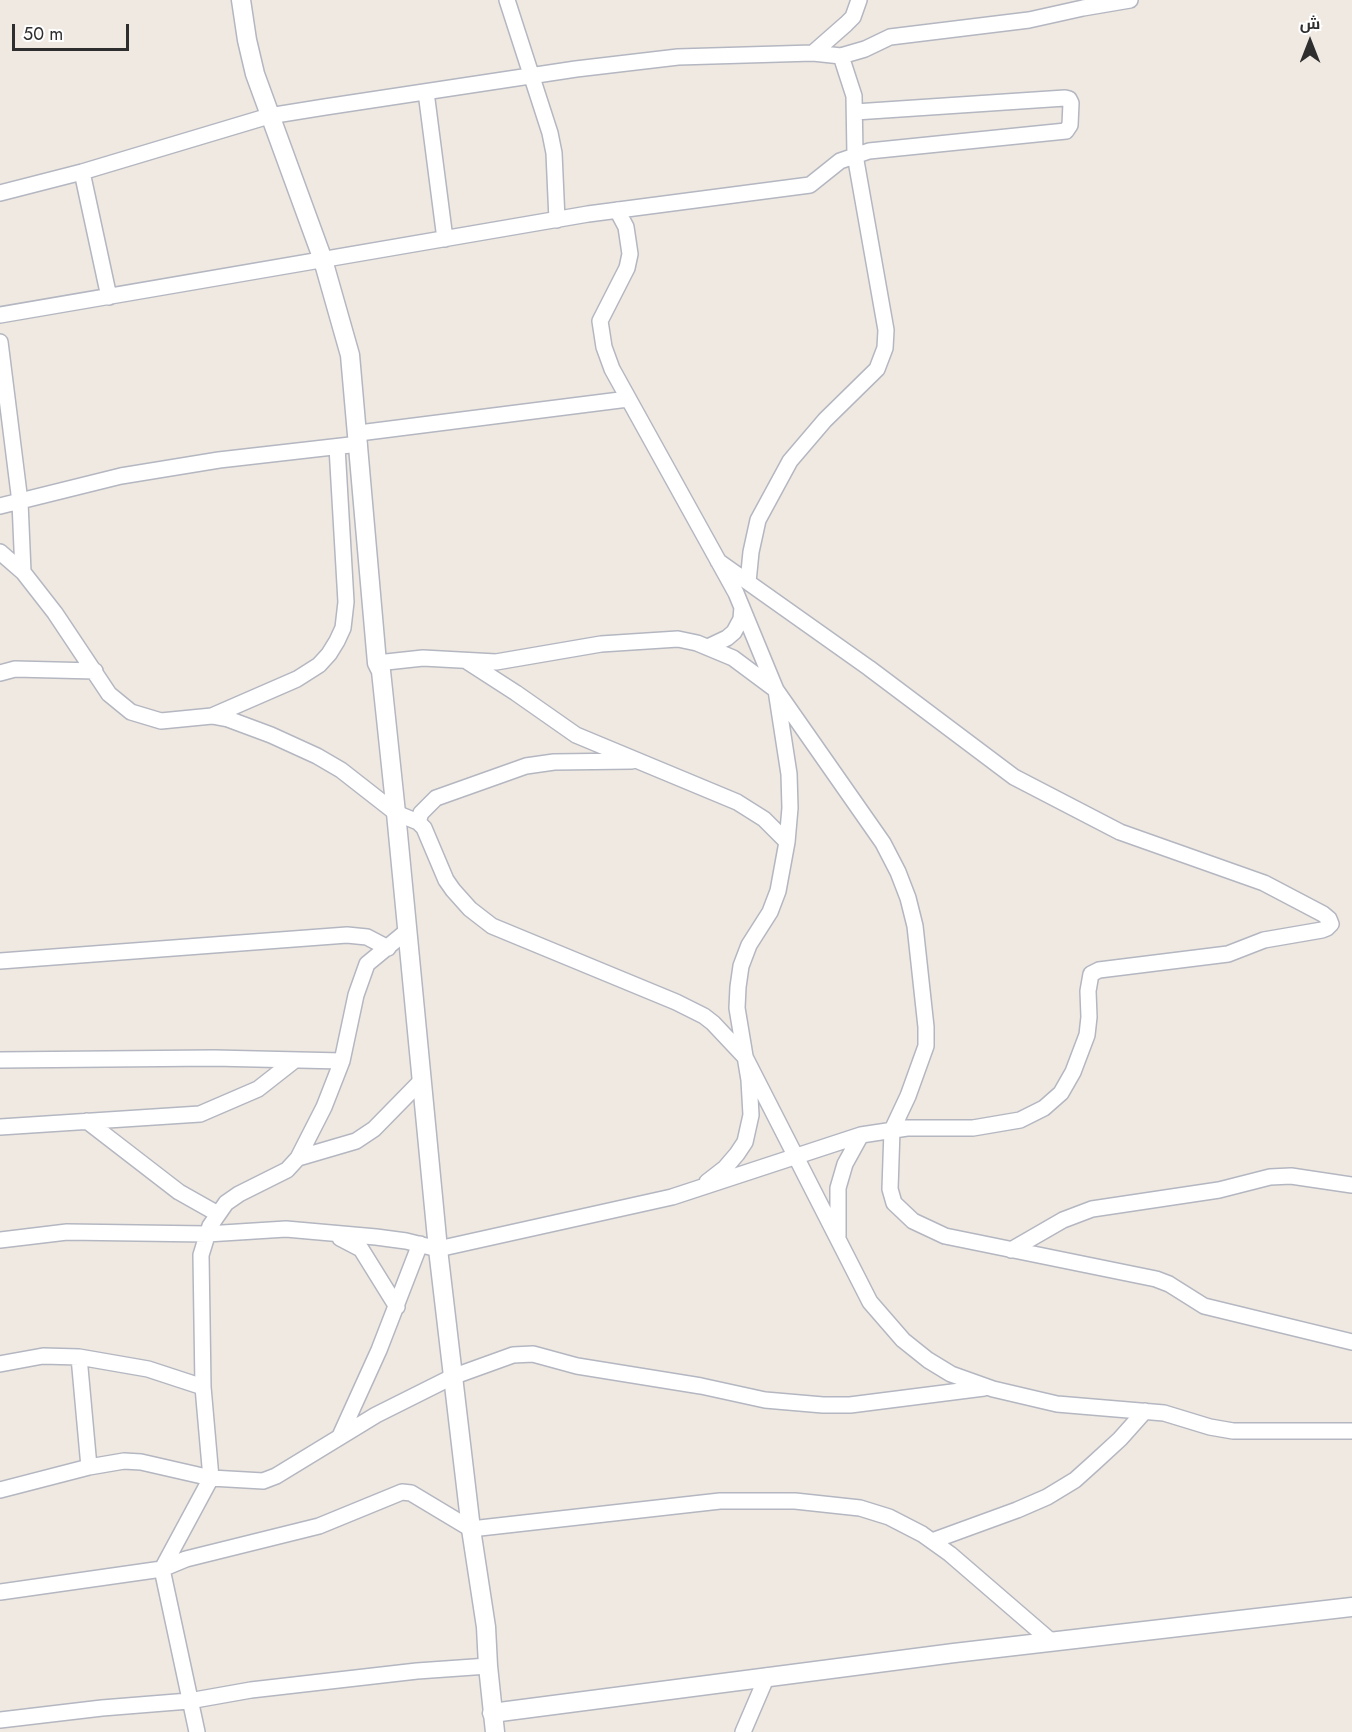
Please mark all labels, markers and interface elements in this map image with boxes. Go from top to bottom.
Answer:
scale bar [15,12,132,50]
north arrow [1280,12,1340,72]
text: ش [1300,12,1320,35]
text: 50 m [23,21,63,47]

